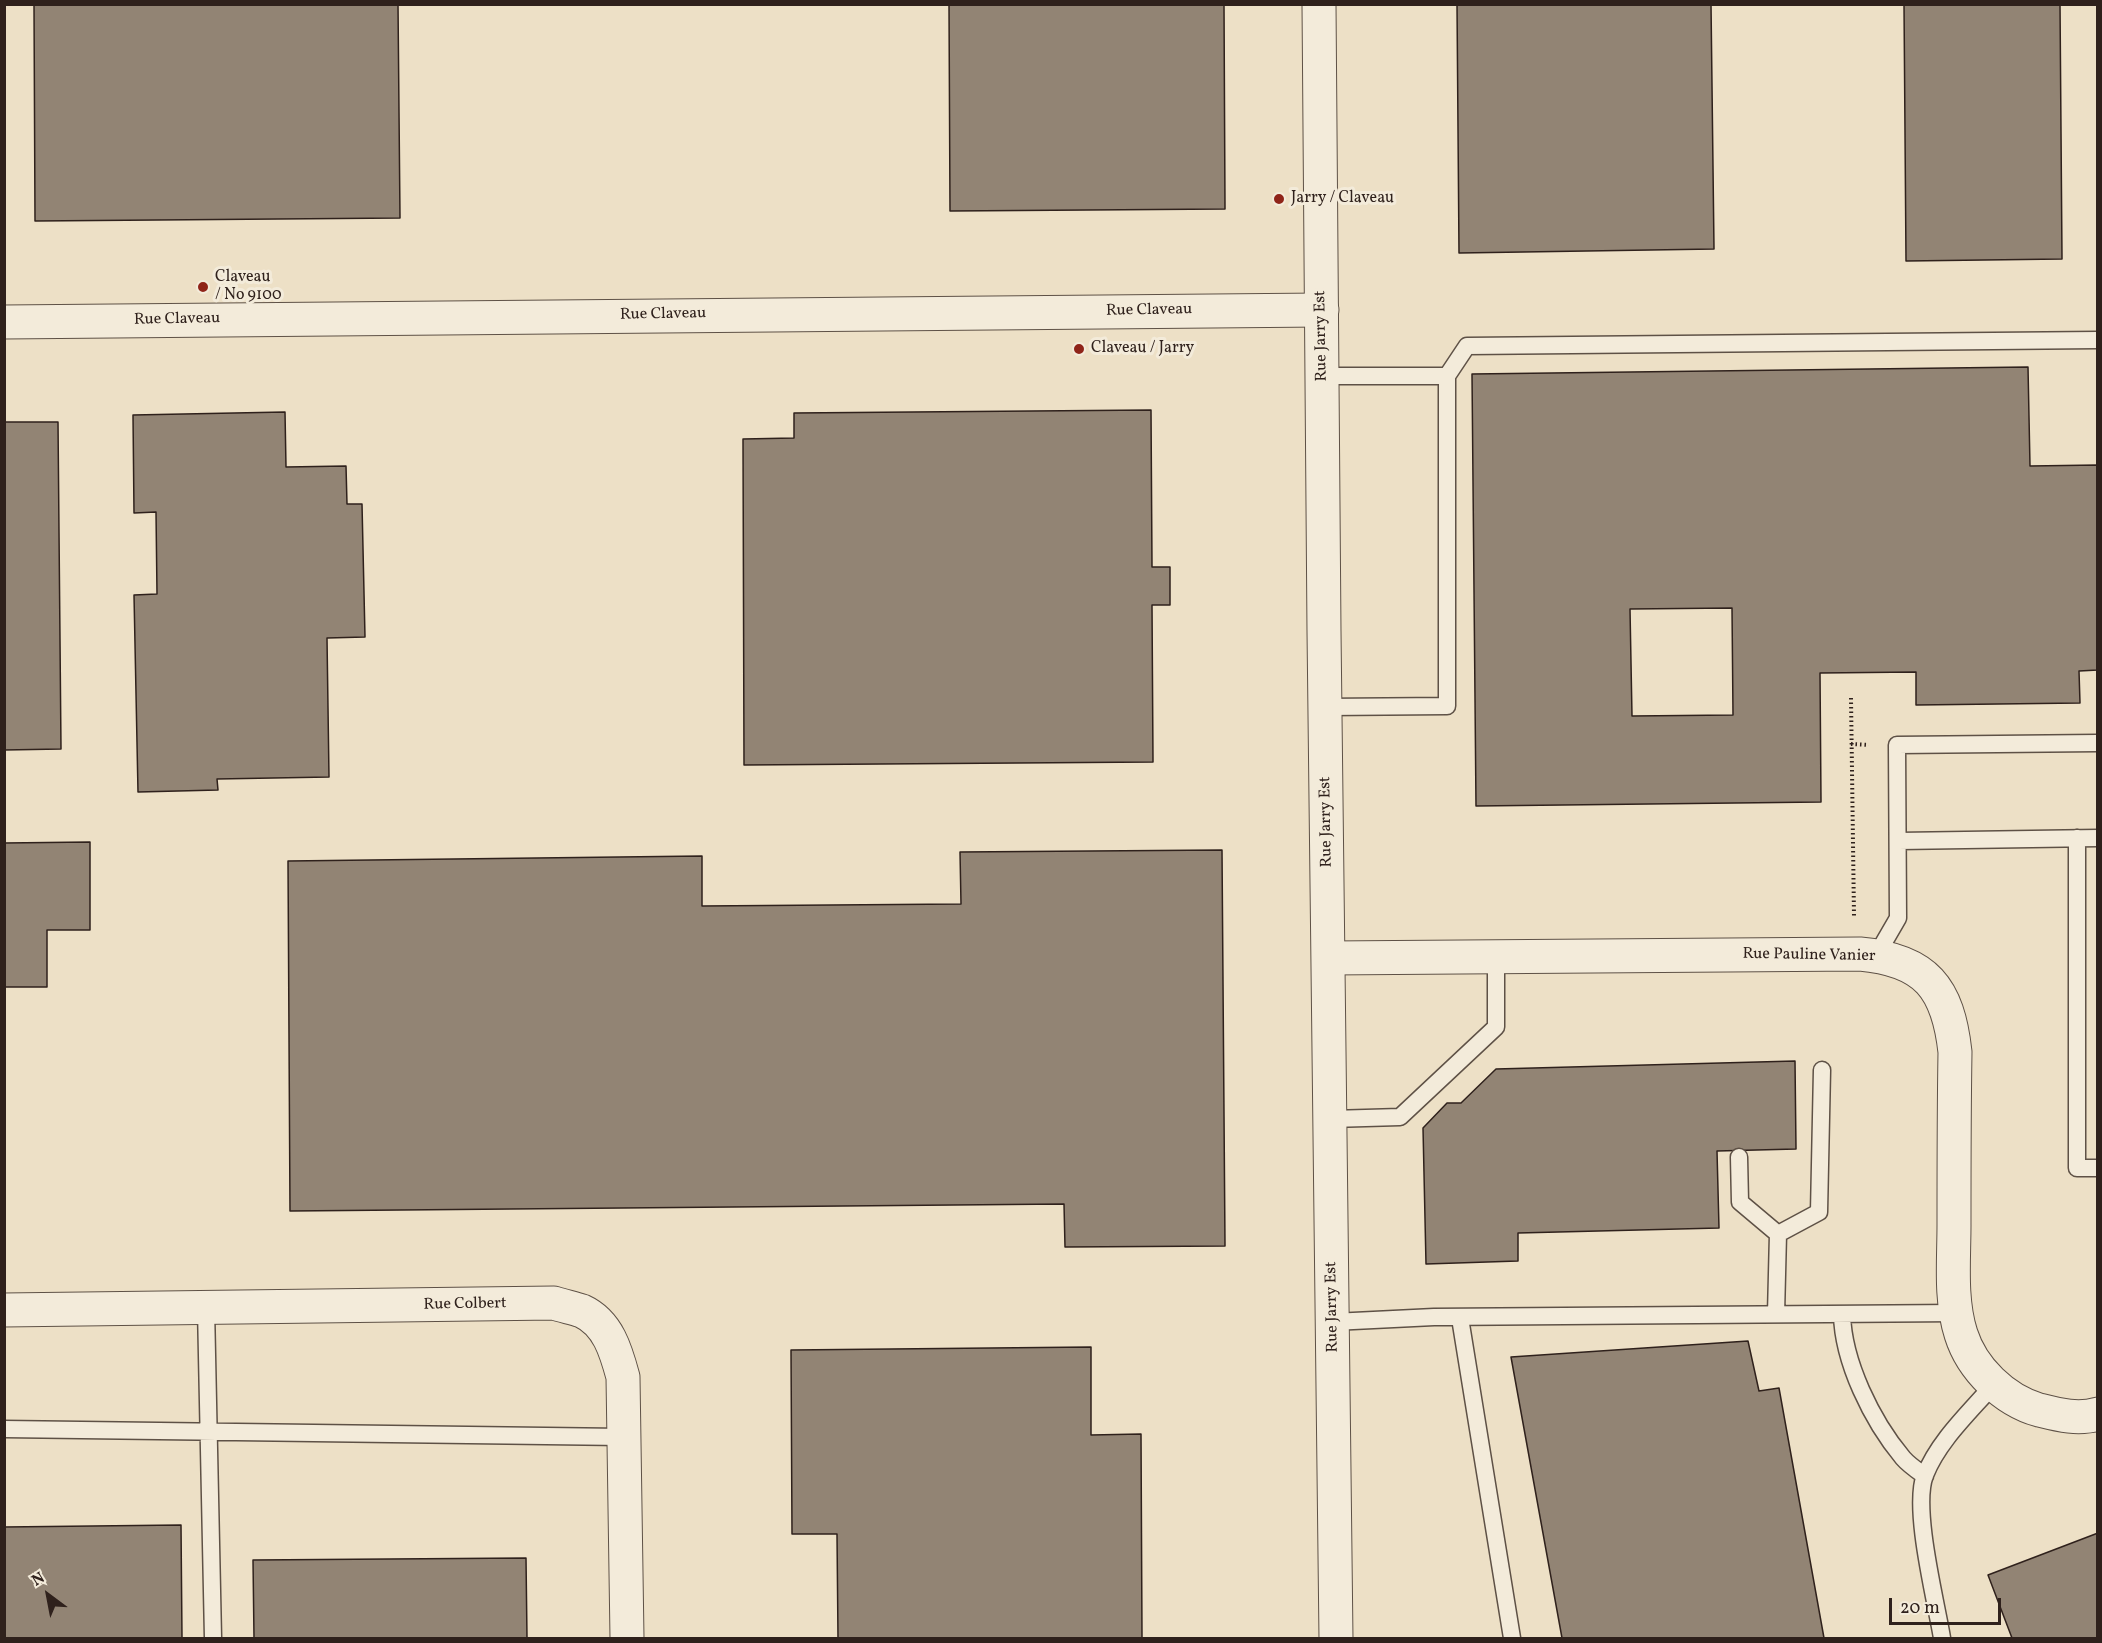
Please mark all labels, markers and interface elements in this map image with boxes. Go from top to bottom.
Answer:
place label: Jarry / Claveau [1291,189,1394,209]
marker: Jarry / Claveau [1272,192,1286,206]
place label: Claveau / No 9100 [215,268,282,306]
marker: Claveau / No 9100 [196,280,210,294]
street label: Rue Jarry Est [1312,290,1332,382]
street label: Rue Claveau [1106,301,1192,321]
street label: Rue Claveau [620,305,706,325]
street label: Rue Claveau [134,310,220,330]
place label: Claveau / Jarry [1091,339,1194,359]
marker: Claveau / Jarry [1072,342,1086,356]
street label: Rue Jarry Est [1317,776,1337,868]
street label: Rue Pauline Vanier [1742,945,1876,967]
street label: Rue Jarry Est [1323,1261,1343,1353]
street label: Rue Colbert [423,1295,507,1315]
north arrow [18,1565,78,1625]
text: N [28,1567,49,1592]
scale bar [1892,1586,2004,1624]
text: 20 m [1900,1596,1940,1621]

